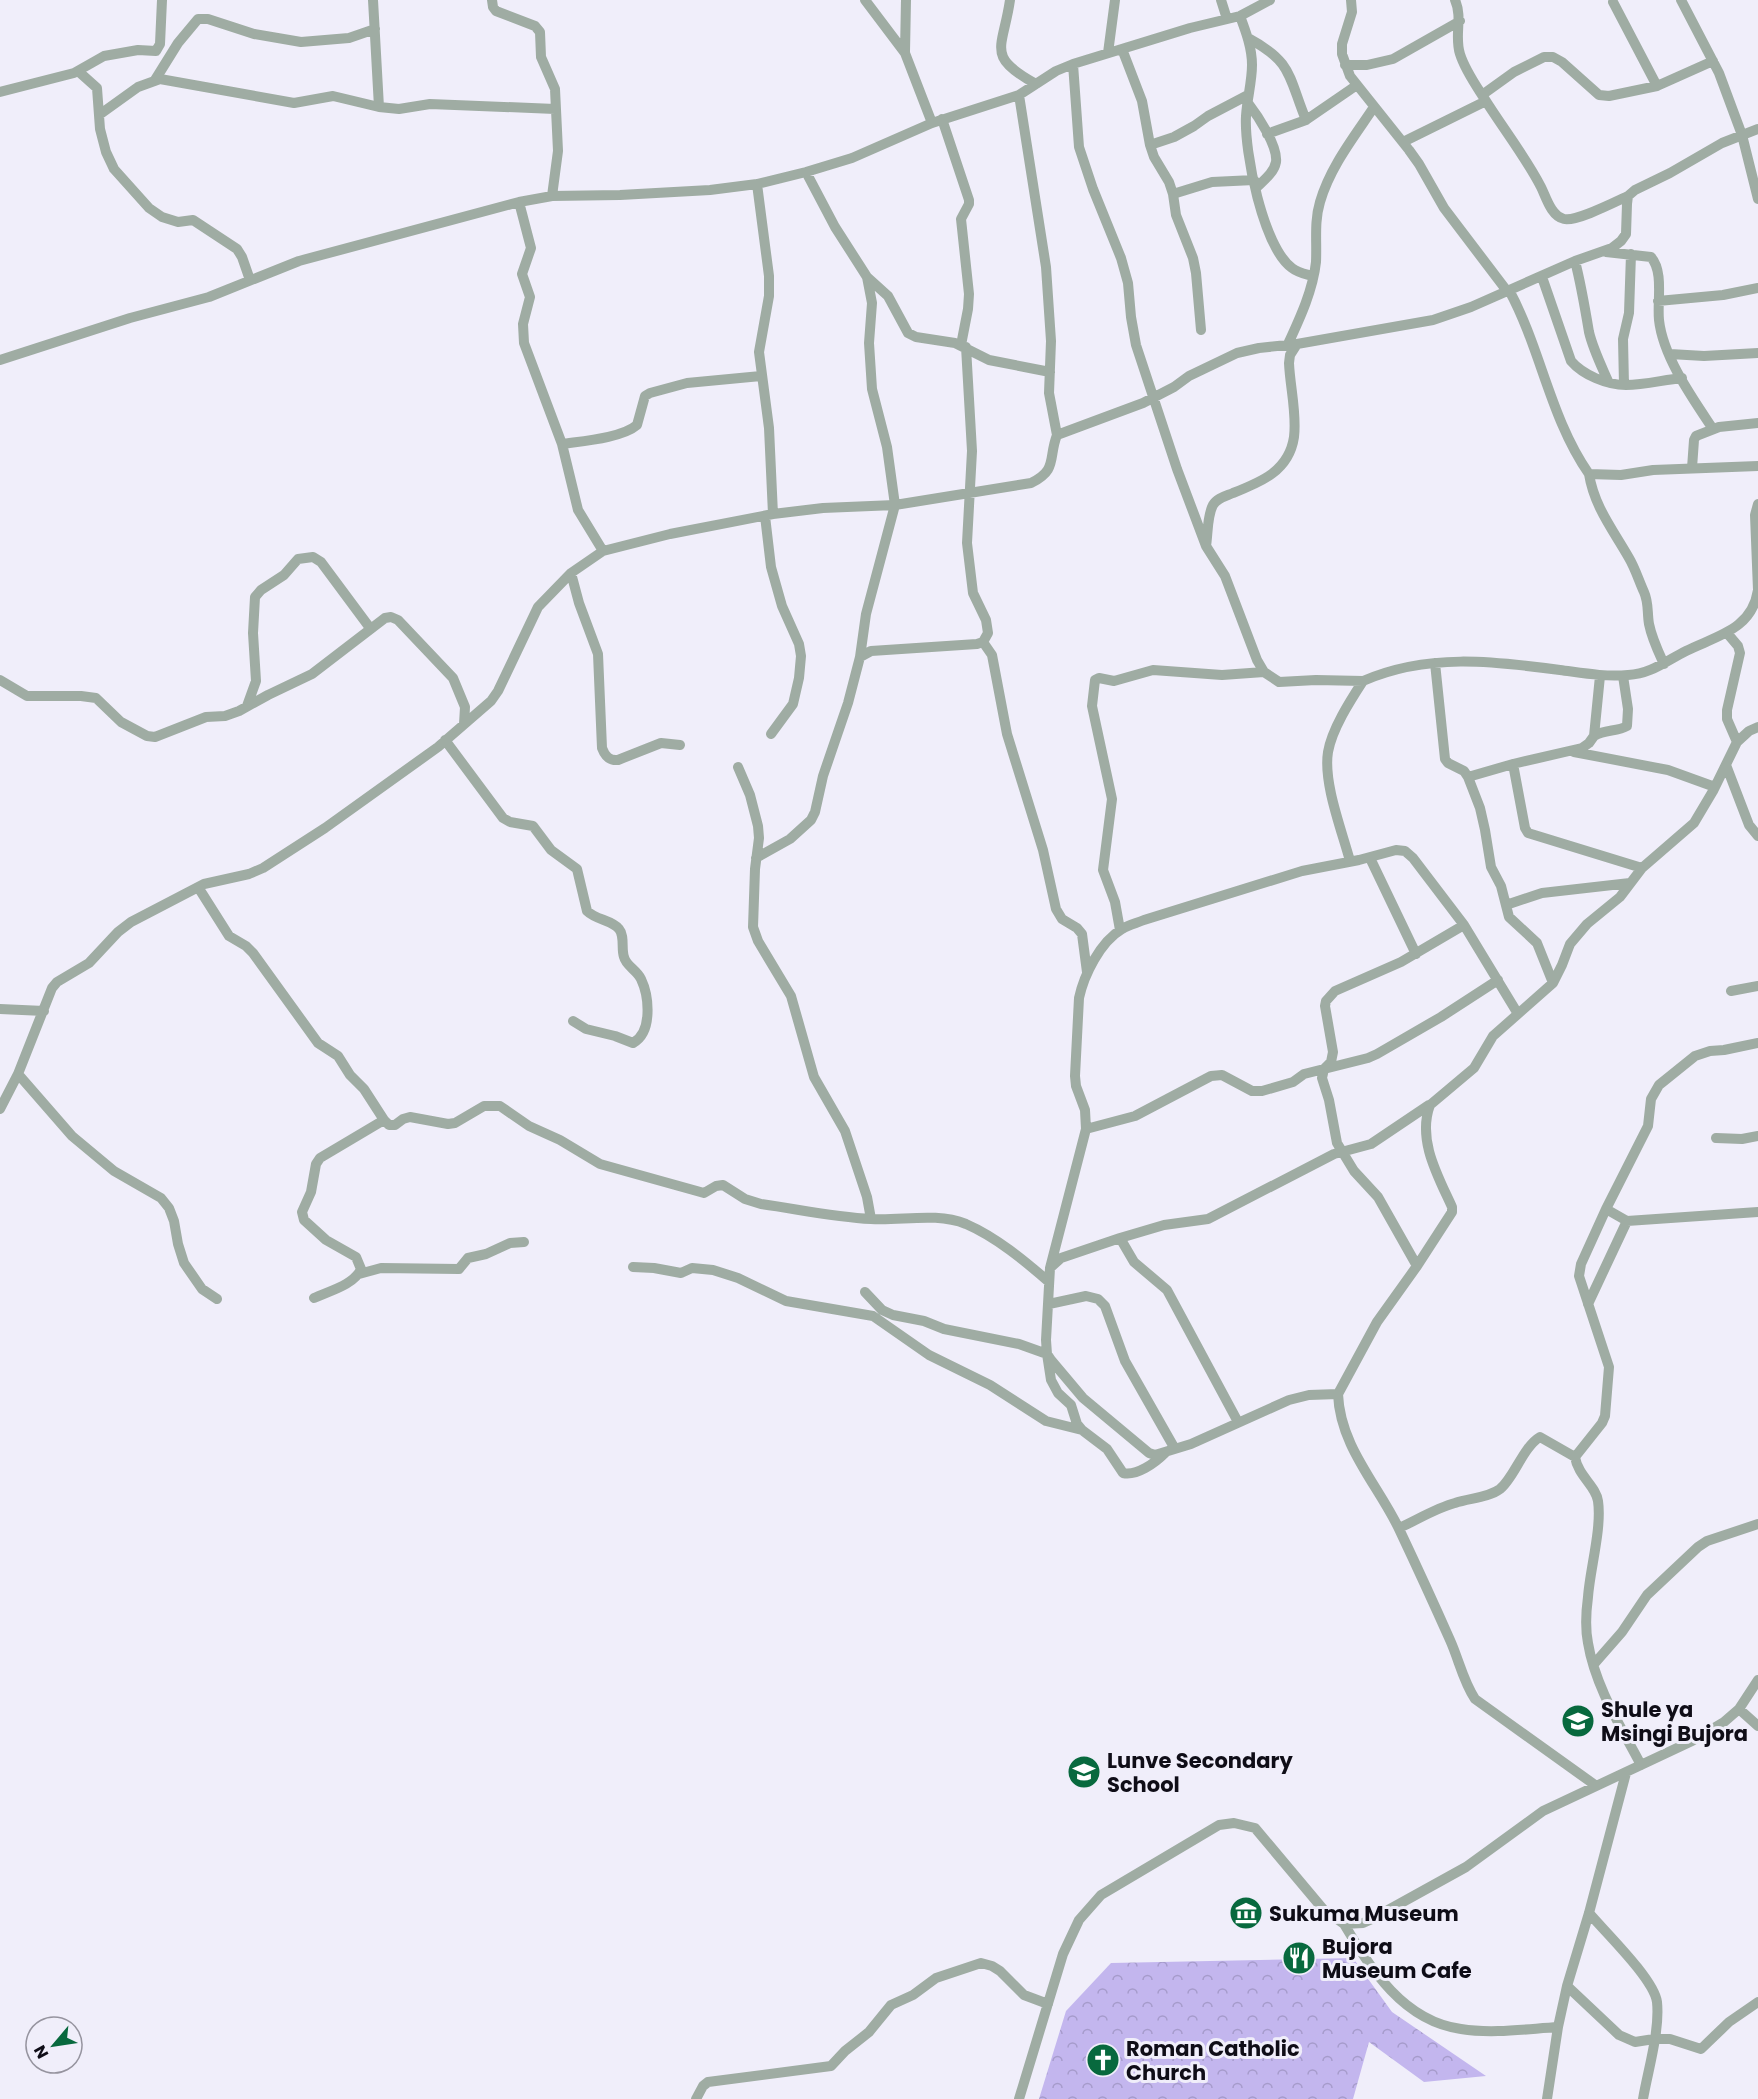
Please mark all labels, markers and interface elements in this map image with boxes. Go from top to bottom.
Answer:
place label: Shule ya Msingi Bujora [1601,1695,1748,1748]
school or university icon: Shule ya Msingi Bujora [1560,1703,1596,1739]
place label: Lunve Secondary School [1107,1746,1293,1799]
school or university icon: Lunve Secondary School [1066,1754,1102,1790]
museum icon: Sukuma Museum [1228,1895,1264,1931]
place label: Sukuma Museum [1269,1899,1459,1928]
place label: Bujora Museum Cafe [1322,1932,1472,1985]
restaurant icon: Bujora Museum Cafe [1281,1940,1317,1976]
north arrow [24,2015,84,2075]
place label: Roman Catholic Church [1126,2034,1300,2087]
text: N [28,2041,54,2063]
church icon: Roman Catholic Church [1085,2042,1121,2078]

